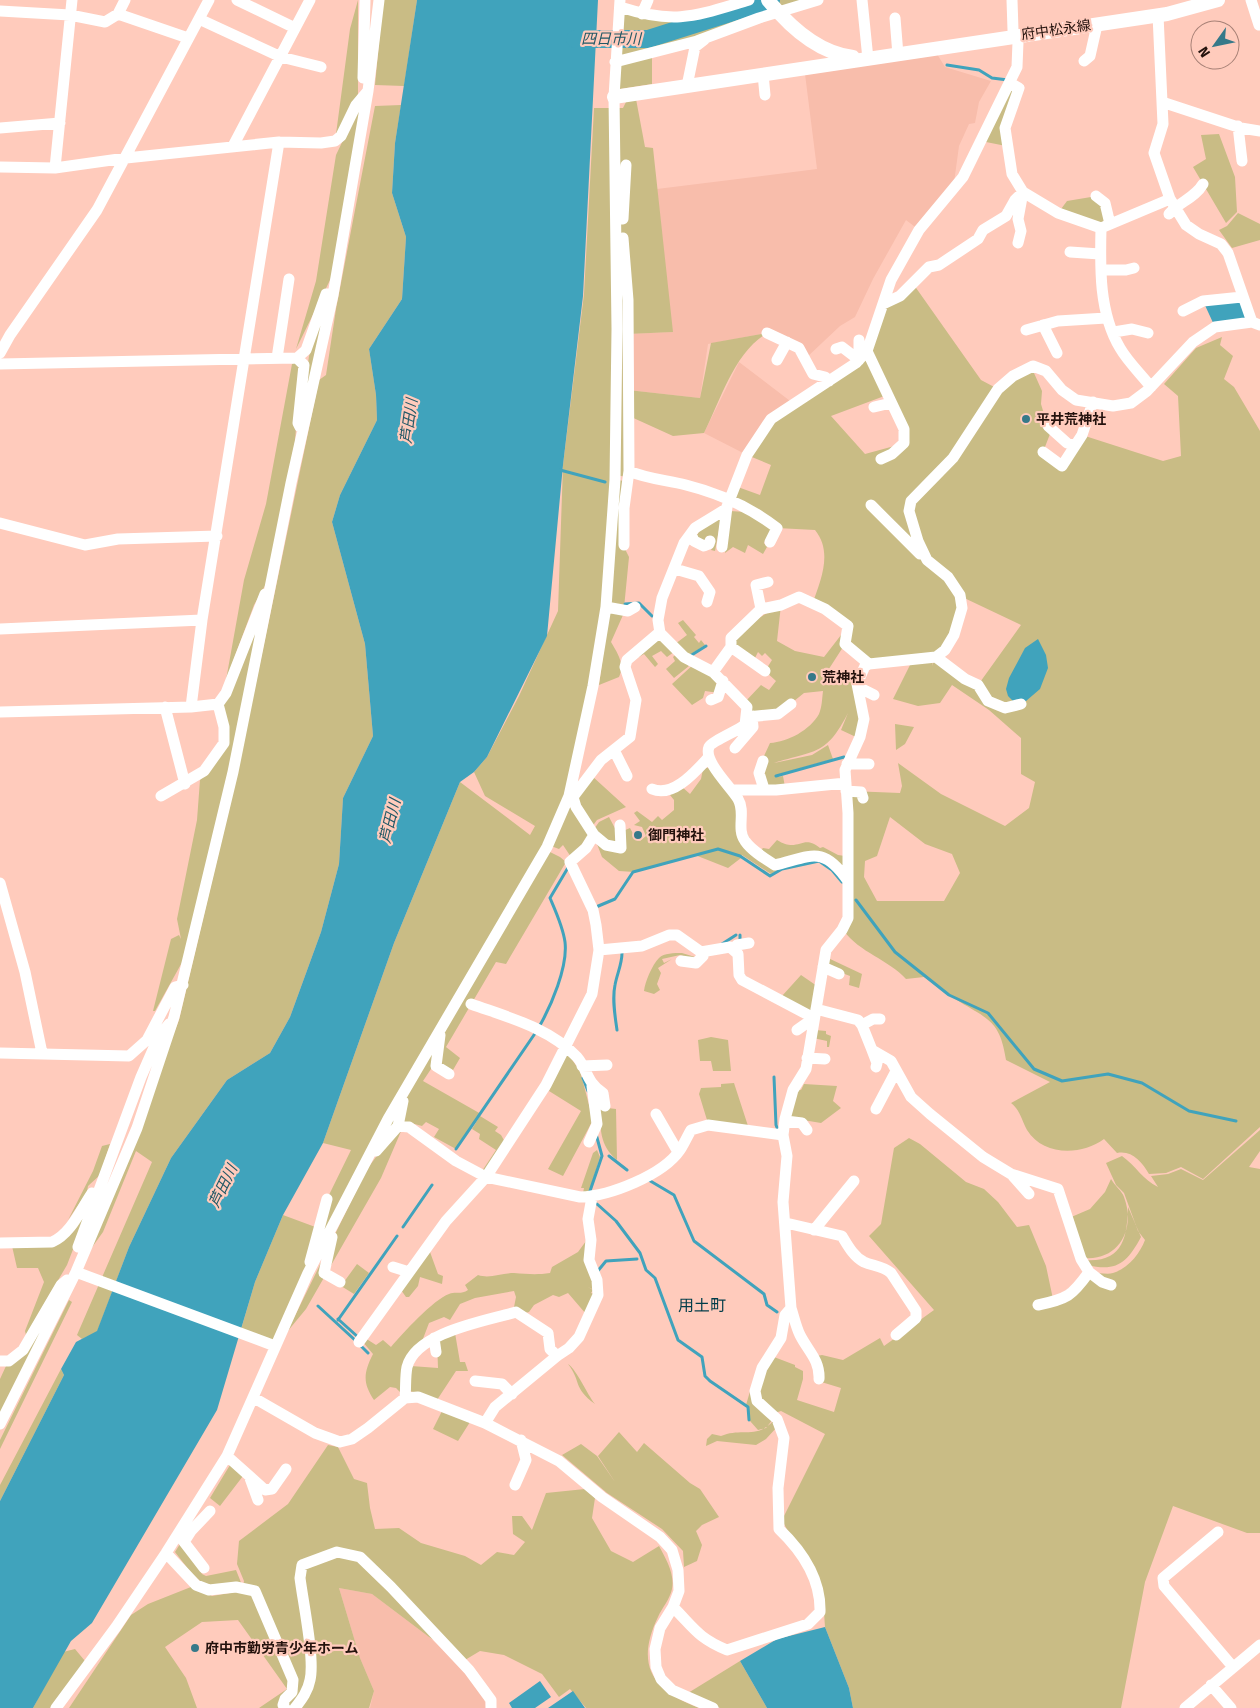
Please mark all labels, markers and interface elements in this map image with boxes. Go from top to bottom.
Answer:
street label: 府中松永線 [1020,17,1092,43]
north arrow [1190,20,1240,70]
water label: 四日市川 [581,30,643,48]
text: N [1195,43,1214,60]
water label: 芦田川 [397,395,421,445]
place label: 平井荒神社 [1036,411,1106,428]
marker: 平井荒神社 [1020,413,1032,425]
place label: 荒神社 [822,669,864,686]
marker: 荒神社 [806,671,818,683]
water label: 芦田川 [376,795,405,845]
place label: 御門神社 [648,827,704,844]
marker: 御門神社 [632,829,644,841]
water label: 芦田川 [205,1160,242,1210]
district label: 用土町 [678,1296,726,1315]
place label: 府中市勤労青少年ホーム [205,1640,359,1657]
marker: 府中市勤労青少年ホーム [189,1642,201,1654]

